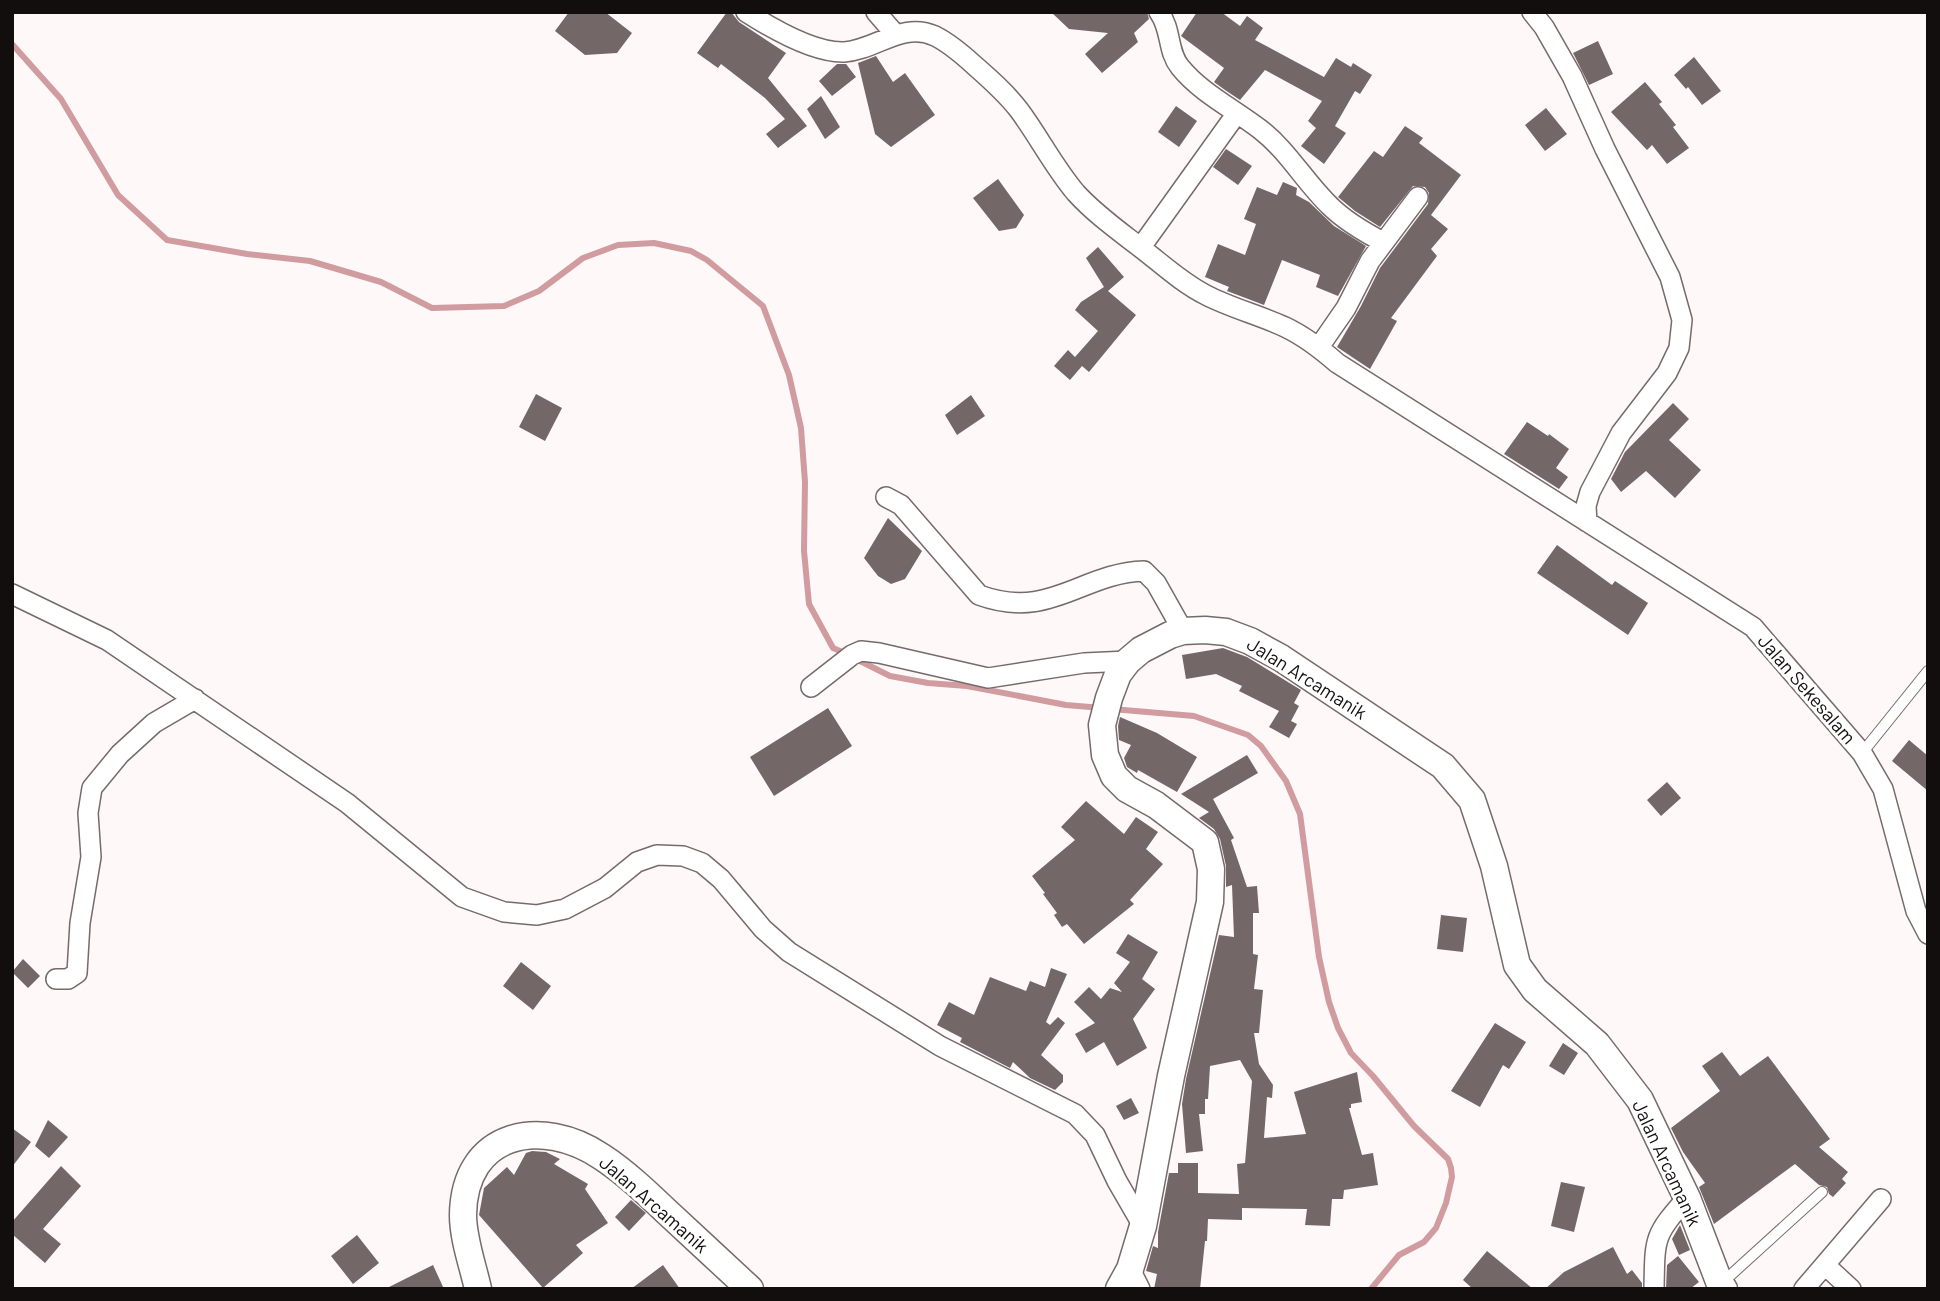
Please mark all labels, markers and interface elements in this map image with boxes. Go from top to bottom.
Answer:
street label: Jalan Sekesalam [1754,629,1861,748]
street label: Jalan Arcamanik [1243,632,1371,724]
street label: Jalan Arcamanik [1628,1096,1707,1230]
street label: Jalan Arcamanik [595,1150,713,1257]

